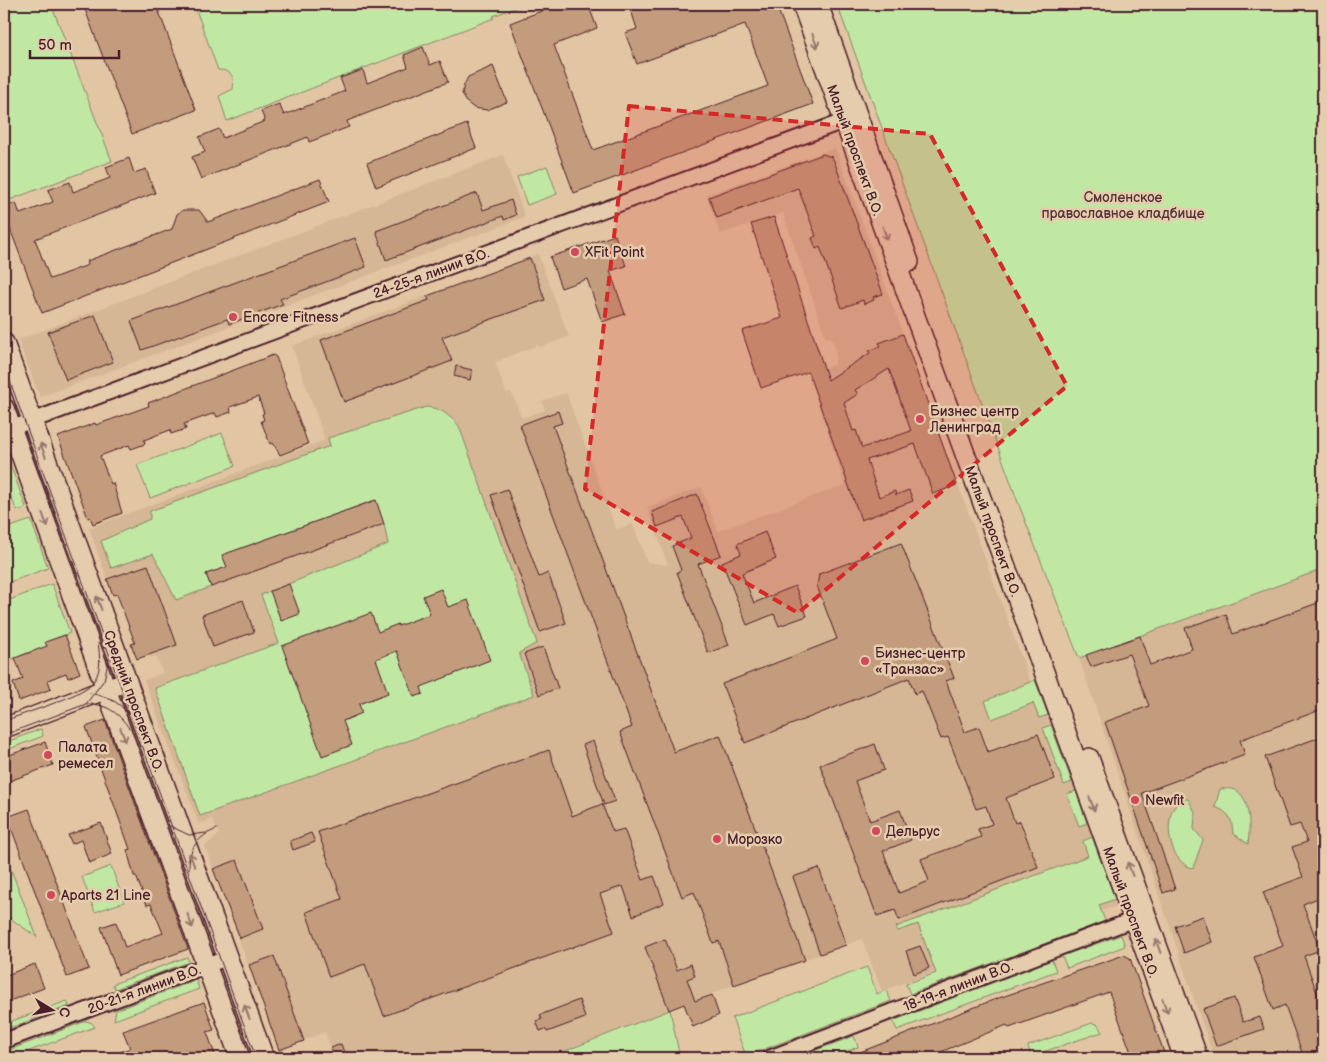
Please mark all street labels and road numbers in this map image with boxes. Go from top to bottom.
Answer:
street label: Малый проспект В.О. [823,82,886,218]
street label: 24-25-я линии В.О. [371,244,492,302]
street label: Малый проспект В.О. [961,463,1024,599]
street label: Средний проспект В.О. [100,628,167,775]
street label: Малый проспект В.О. [1099,844,1162,980]
street label: 18-19-я линии В.О. [901,958,1016,1015]
street label: 20-21-я линии В.О. [85,961,203,1018]

